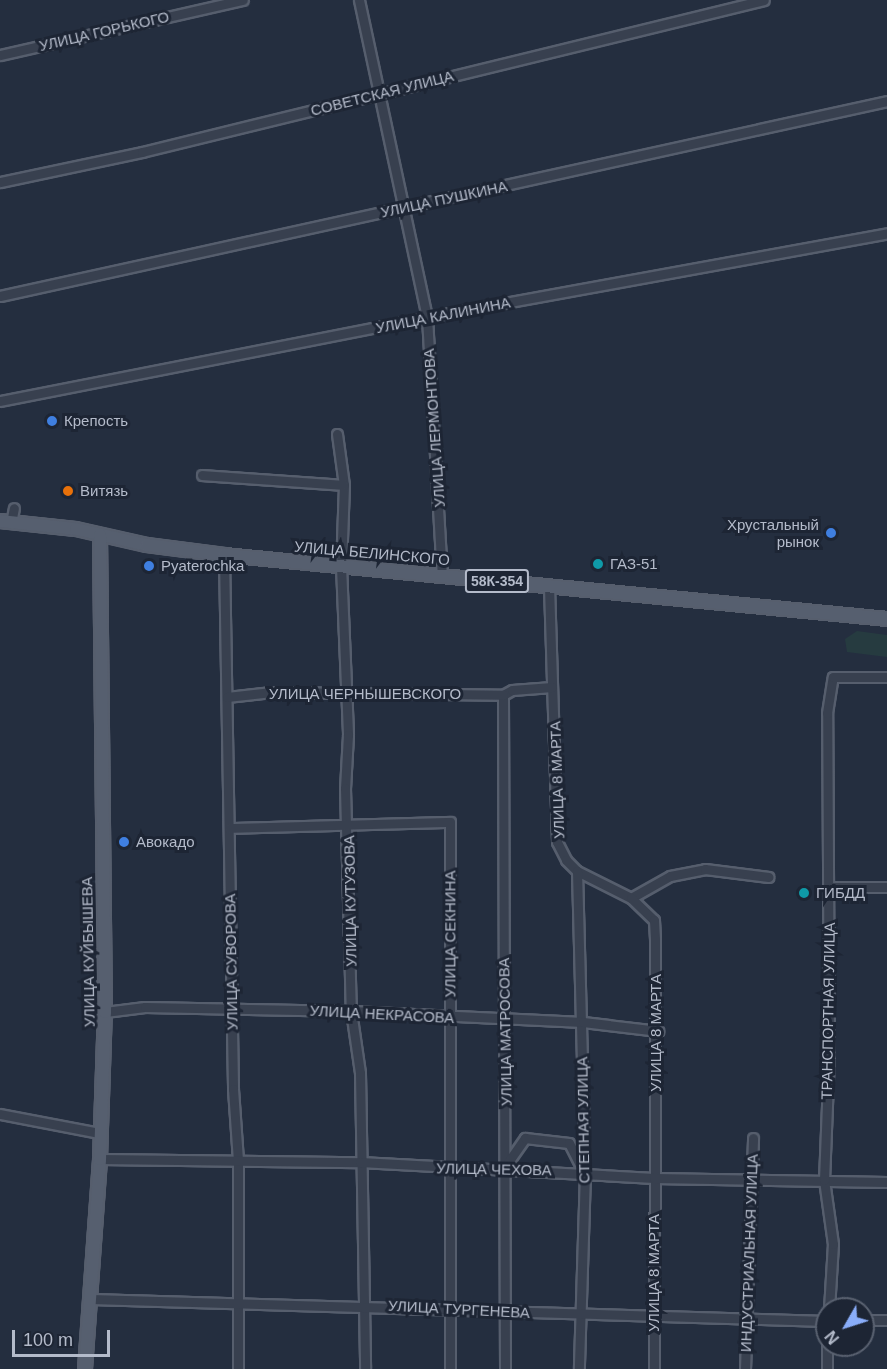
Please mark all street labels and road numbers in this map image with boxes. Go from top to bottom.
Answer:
street label: УЛИЦА ГОРЬКОГО [37,7,171,55]
street label: СОВЕТСКАЯ УЛИЦА [309,67,455,119]
street label: УЛИЦА ПУШКИНА [379,177,509,221]
street label: УЛИЦА КАЛИНИНА [374,293,512,337]
street label: УЛИЦА ЛЕРМОНТОВА [419,348,449,508]
street label: УЛИЦА БЕЛИНСКОГО [293,537,451,569]
road number: 58К-354 [464,570,530,592]
street label: УЛИЦА ЧЕРНЫШЕВСКОГО [269,685,461,703]
street label: УЛИЦА 8 МАРТА [546,721,568,839]
street label: УЛИЦА КУТУЗОВА [340,835,360,967]
street label: УЛИЦА СЕКНИНА [441,871,459,997]
street label: УЛИЦА КУЙБЫШЕВА [78,877,98,1027]
street label: УЛИЦА СУВОРОВА [221,893,241,1031]
street label: ТРАНСПОРТНАЯ УЛИЦА [817,922,839,1100]
street label: УЛИЦА МАТРОСОВА [495,958,515,1106]
street label: УЛИЦА 8 МАРТА [647,974,665,1092]
street label: УЛИЦА НЕКРАСОВА [309,1001,455,1027]
street label: СТЕПНАЯ УЛИЦА [573,1056,593,1184]
street label: ИНДУСТРИАЛЬНАЯ УЛИЦА [737,1154,761,1352]
street label: УЛИЦА ЧЕХОВА [436,1159,552,1179]
street label: УЛИЦА 8 МАРТА [645,1214,663,1332]
street label: УЛИЦА ТУРГЕНЕВА [388,1296,530,1322]

